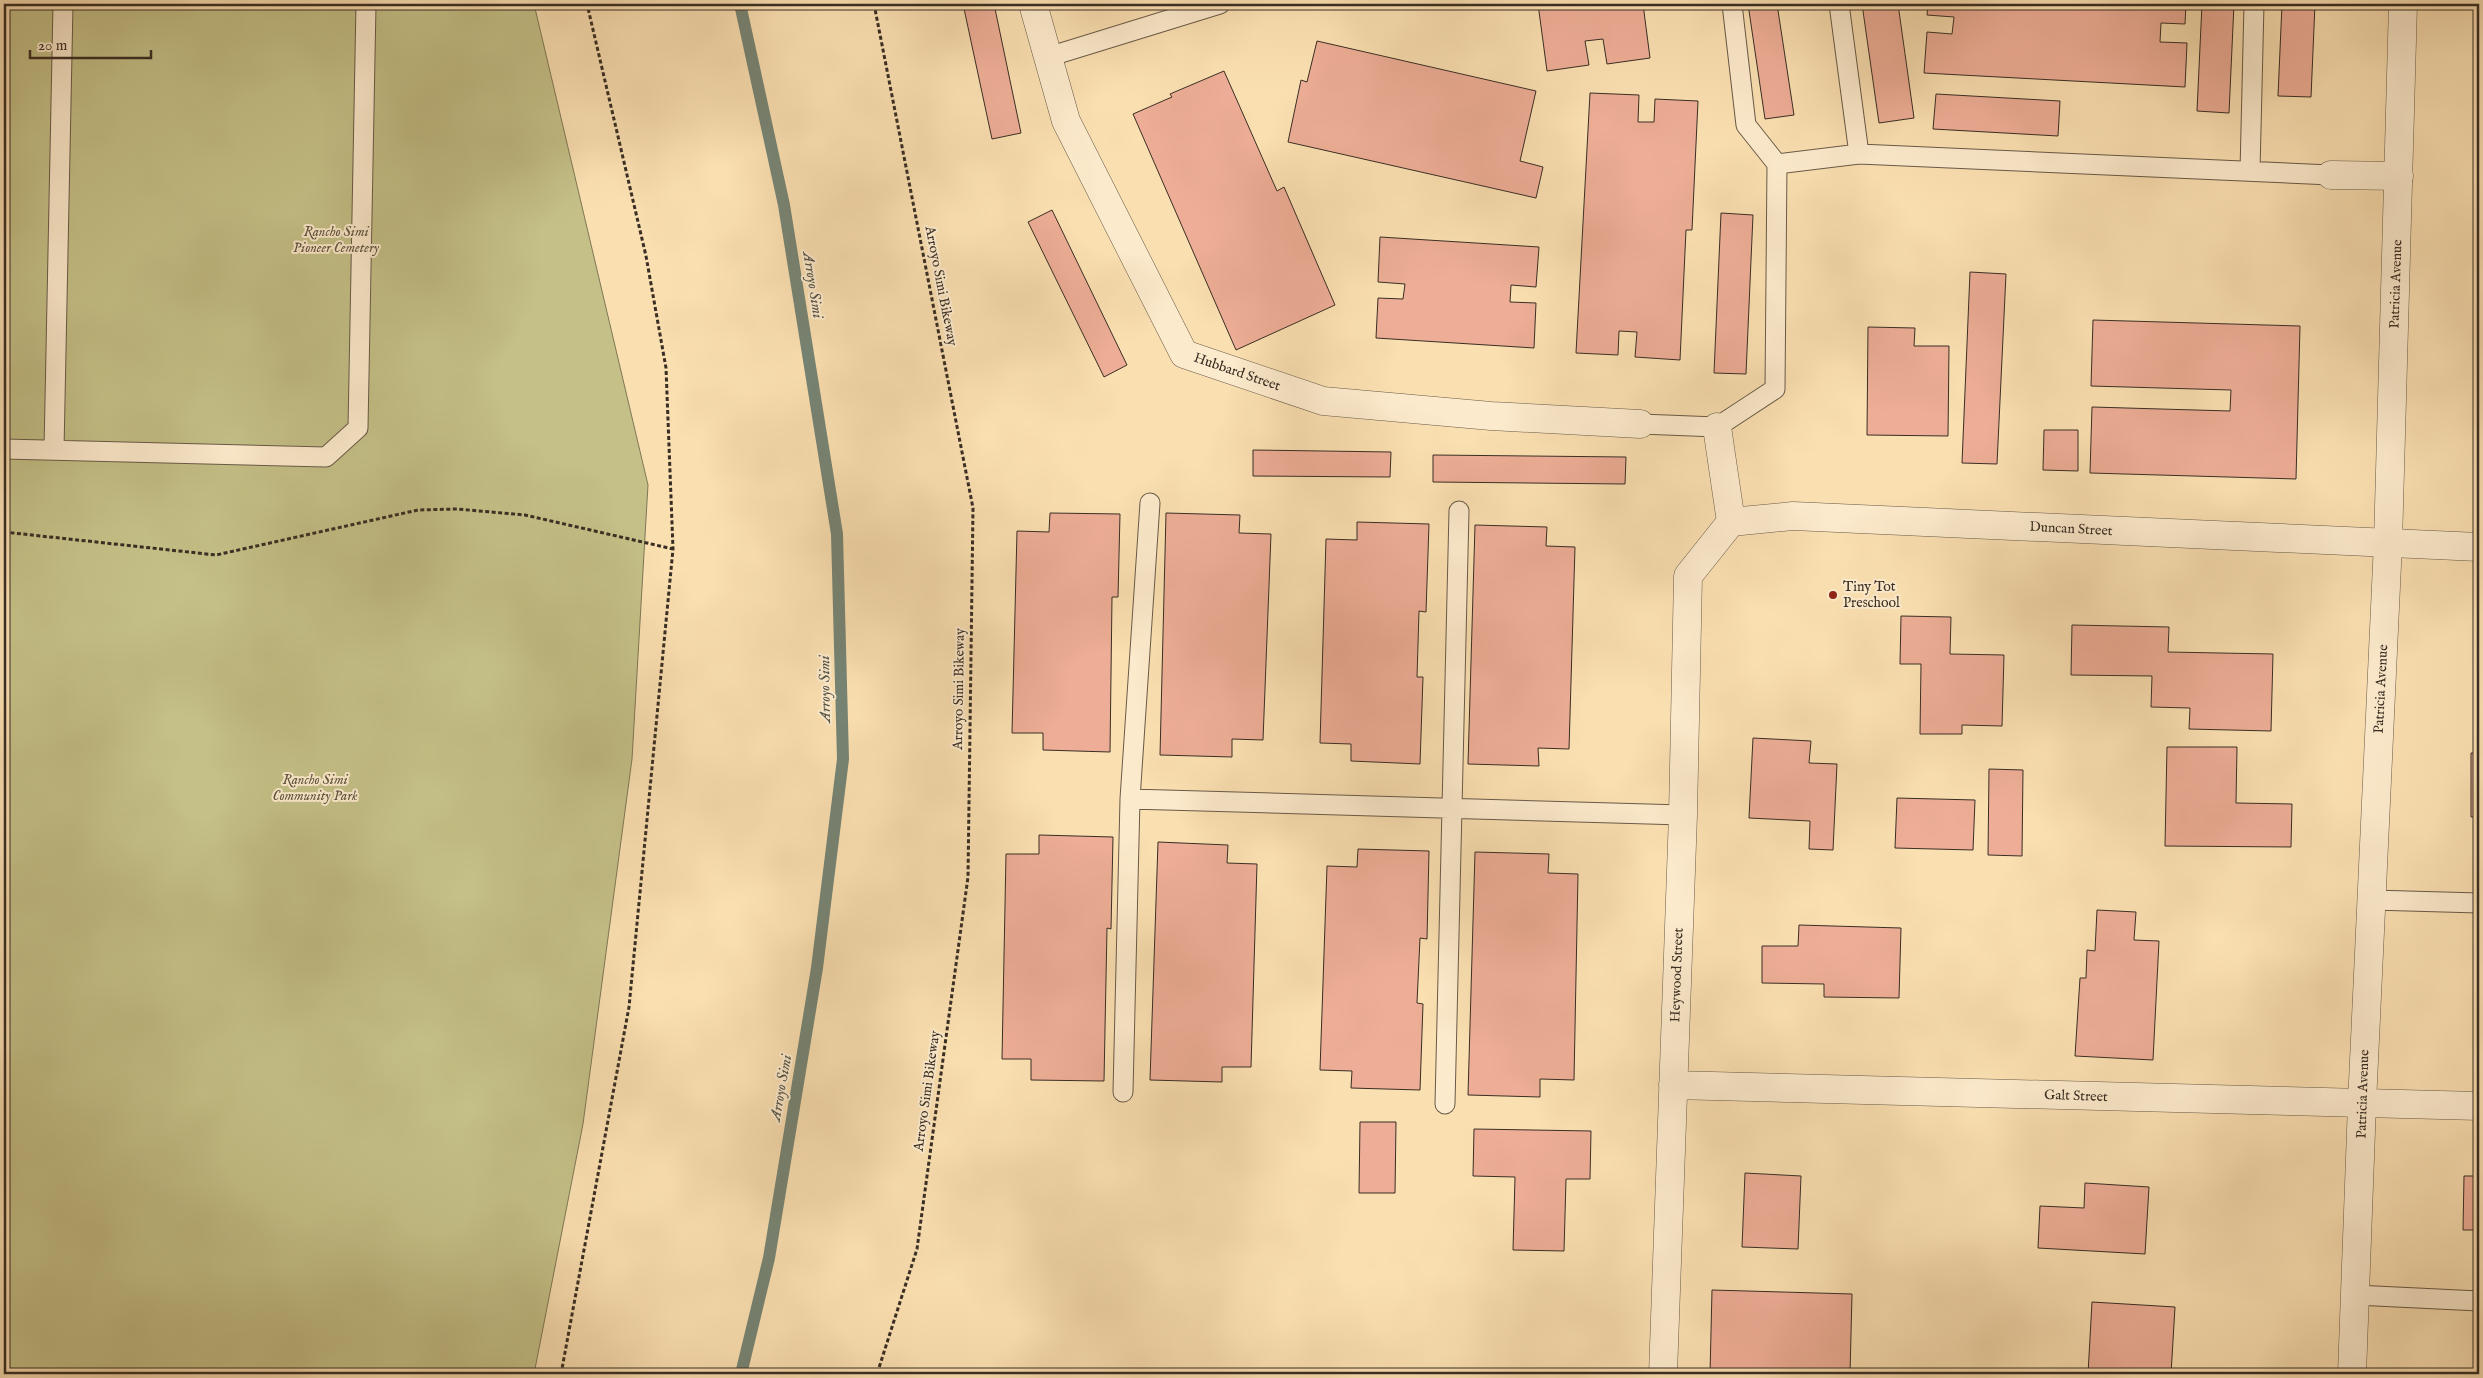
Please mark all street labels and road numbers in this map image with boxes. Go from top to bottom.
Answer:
street label: Arroyo Simi Bikeway [920,224,961,348]
street label: Patricia Avenue [2385,238,2407,329]
street label: Hubbard Street [1191,349,1283,395]
street label: Duncan Street [2029,518,2113,540]
street label: Arroyo Simi Bikeway [949,628,969,751]
street label: Patricia Avenue [2370,643,2392,734]
street label: Heywood Street [1666,927,1688,1023]
street label: Arroyo Simi Bikeway [909,1029,944,1154]
street label: Patricia Avenue [2352,1048,2374,1139]
street label: Galt Street [2044,1086,2108,1106]

